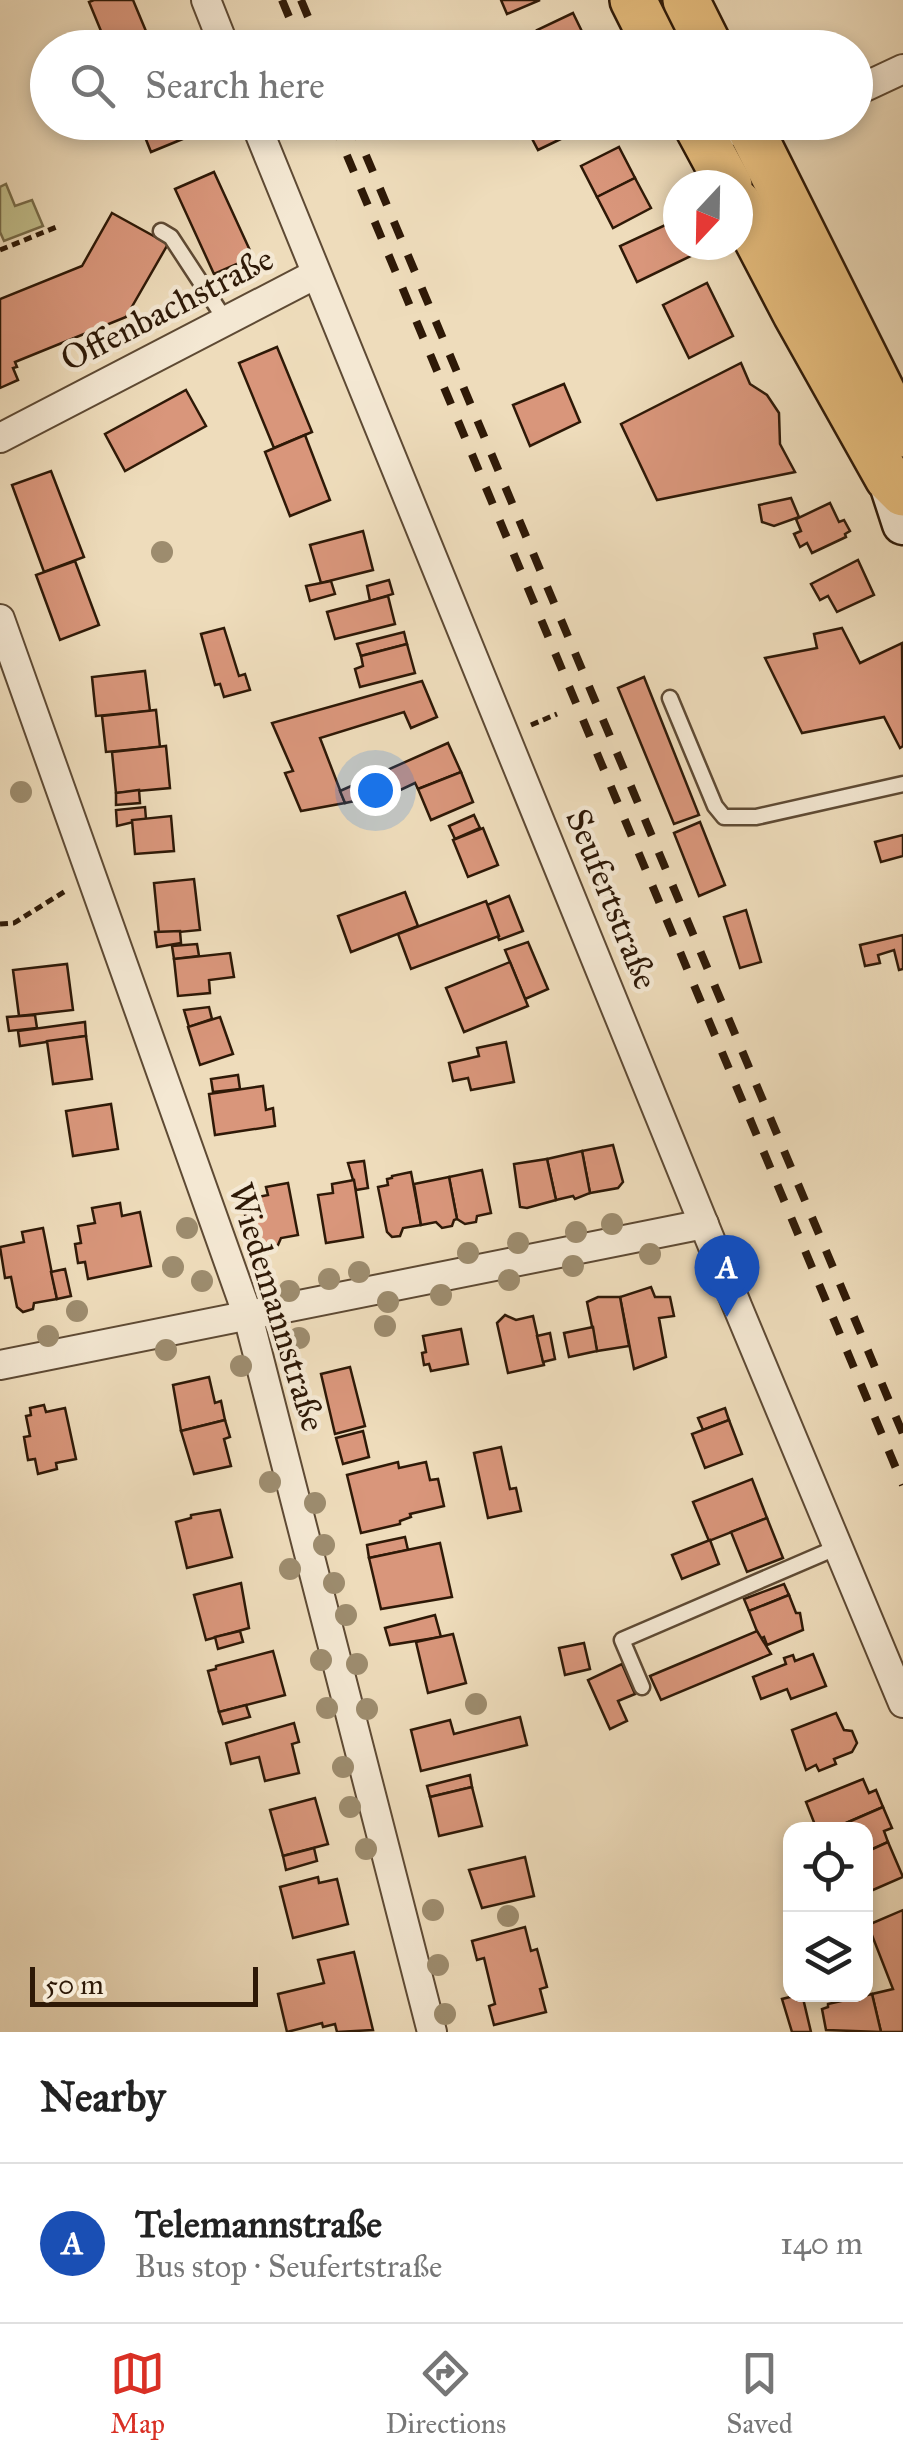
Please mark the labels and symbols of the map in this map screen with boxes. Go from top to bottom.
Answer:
north arrow [663,170,753,260]
street label: Offenbachstraße [54,237,280,381]
your location [350,765,401,816]
street label: Seufertstraße [556,803,668,995]
street label: Wiedemannstraße [219,1178,335,1436]
pin: A [694,1234,760,1317]
scale bar [30,1962,258,2006]

